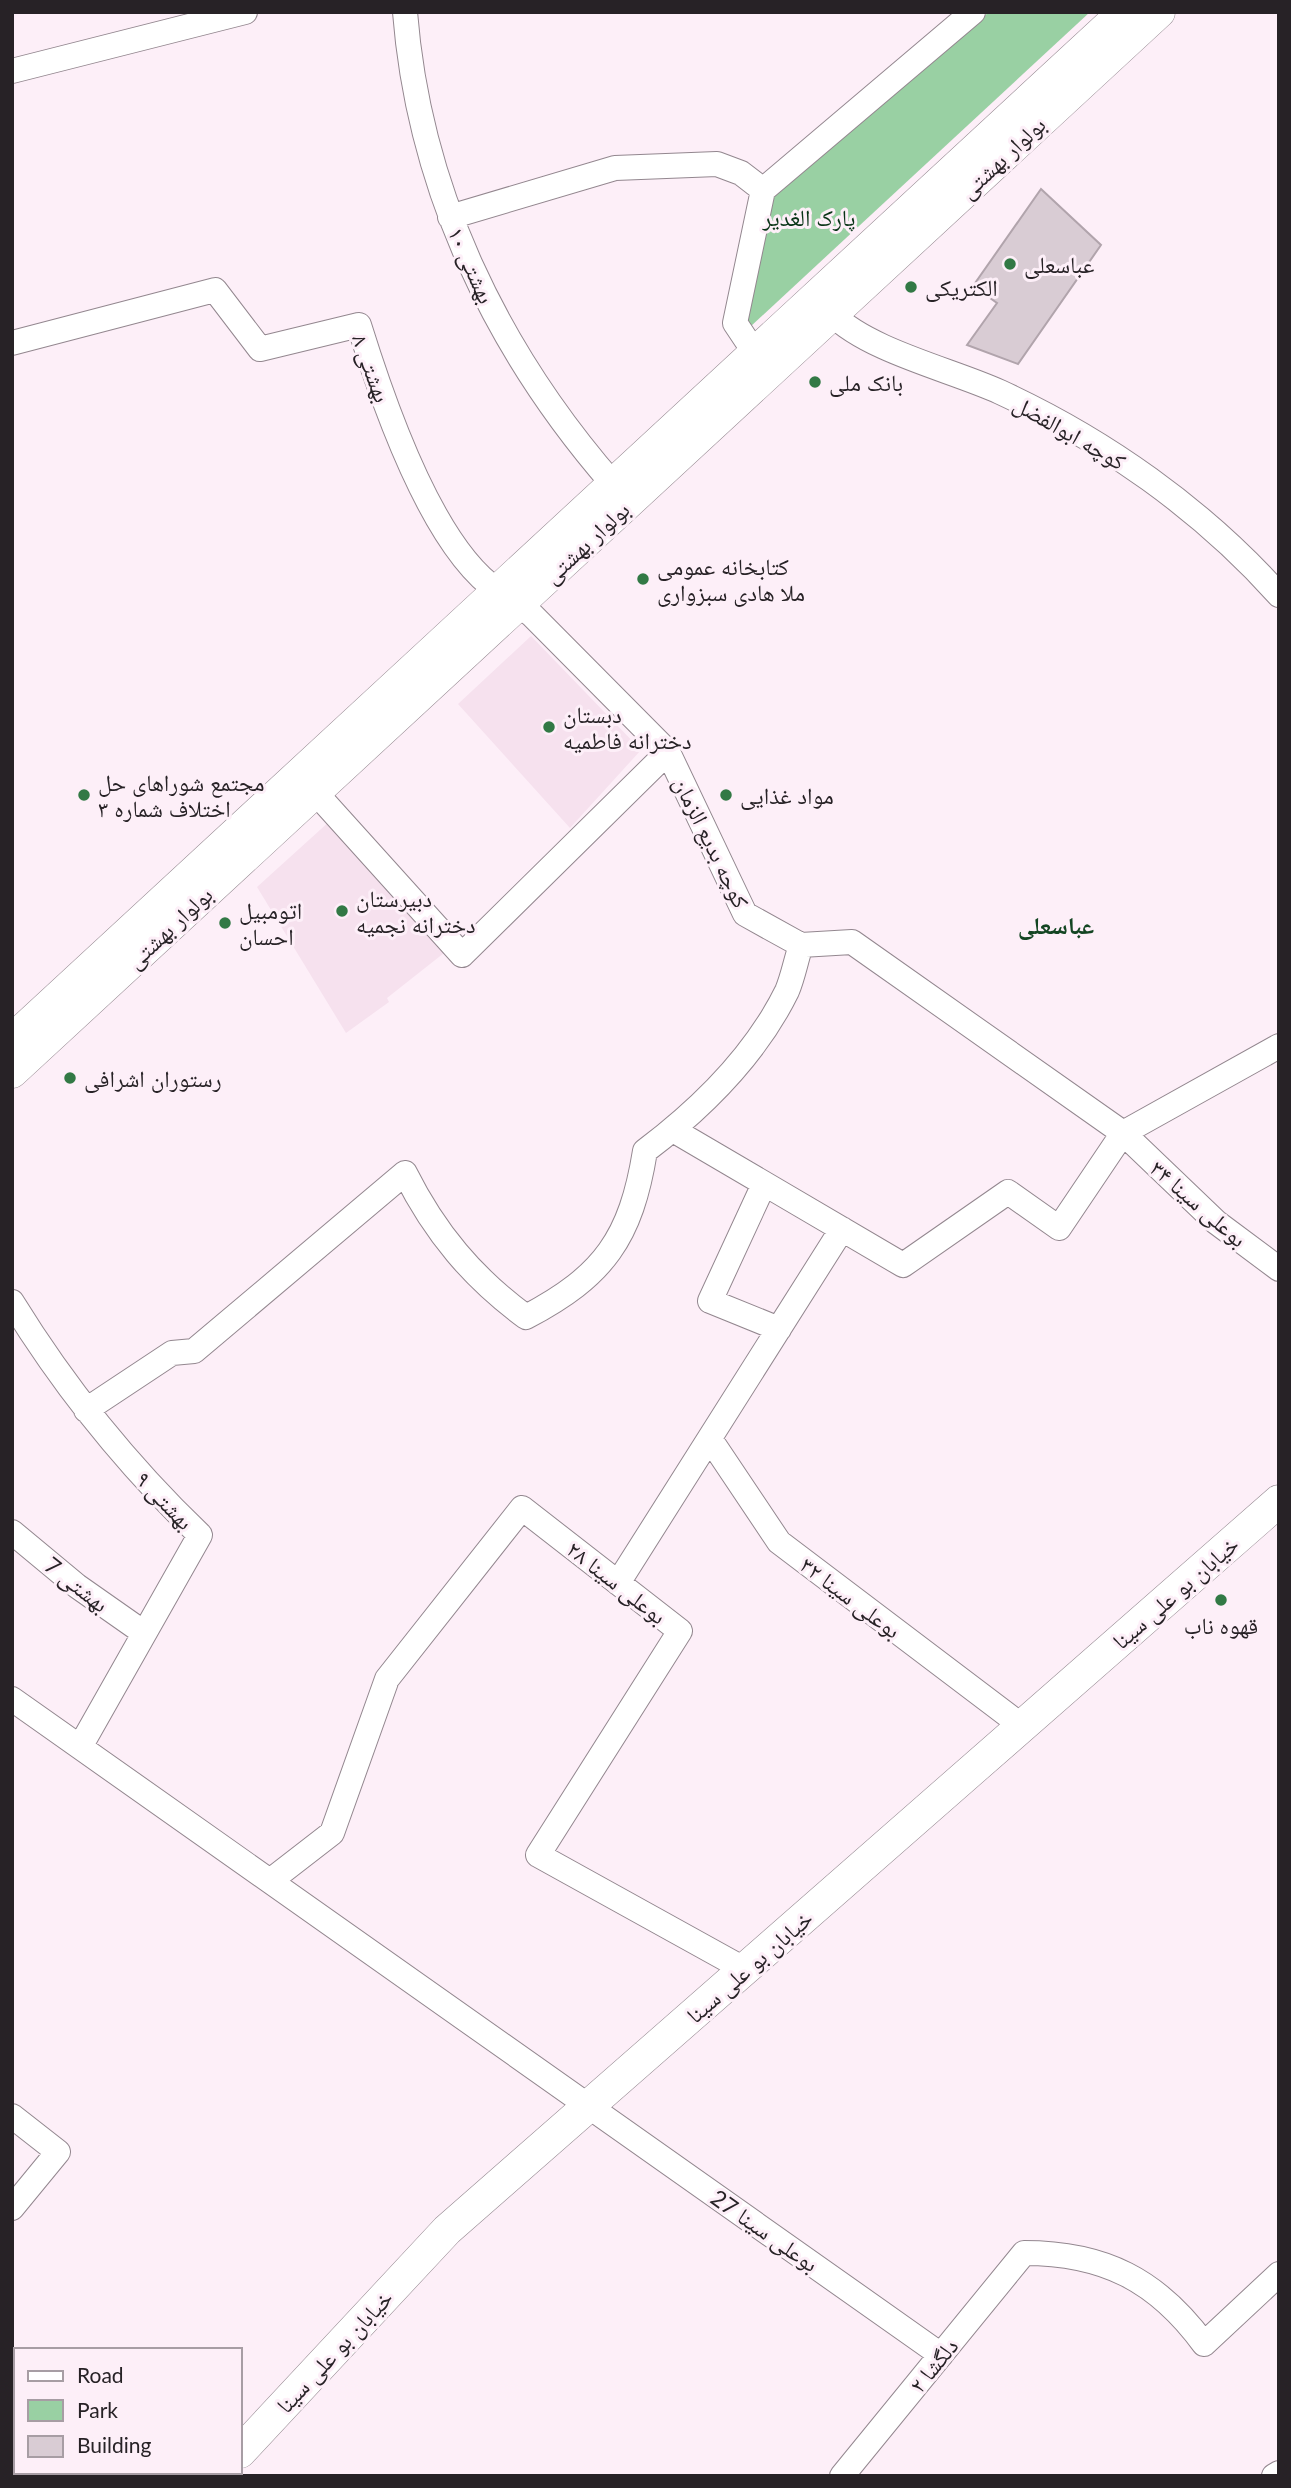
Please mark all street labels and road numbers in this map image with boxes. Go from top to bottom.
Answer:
street label: بولوار بهشتی [953,110,1052,205]
street label: بهشتی ۱۰ [442,222,501,308]
street label: بهشتی ۸ [346,330,397,406]
street label: کوچه ابوالفضل [1009,389,1131,476]
street label: بولوار بهشتی [537,495,636,590]
street label: کوچه بدیع الزمان [666,772,756,914]
street label: بولوار بهشتی [120,880,219,975]
street label: بوعلی سینا ۳۴ [1144,1154,1253,1253]
street label: بهشتی ۹ [130,1465,200,1536]
street label: خیابان بو علی سینا [1106,1530,1245,1655]
street label: بوعلی سینا ۲۸ [561,1534,672,1630]
street label: بهشتی 7 [39,1550,115,1618]
street label: بوعلی سینا ۳۲ [795,1550,907,1645]
street label: خیابان بو علی سینا [680,1904,819,2029]
street label: بوعلی سینا 27 [705,2183,824,2278]
street label: خیابان بو علی سینا [270,2284,399,2419]
street label: دلگشا ۲ [903,2332,963,2398]

